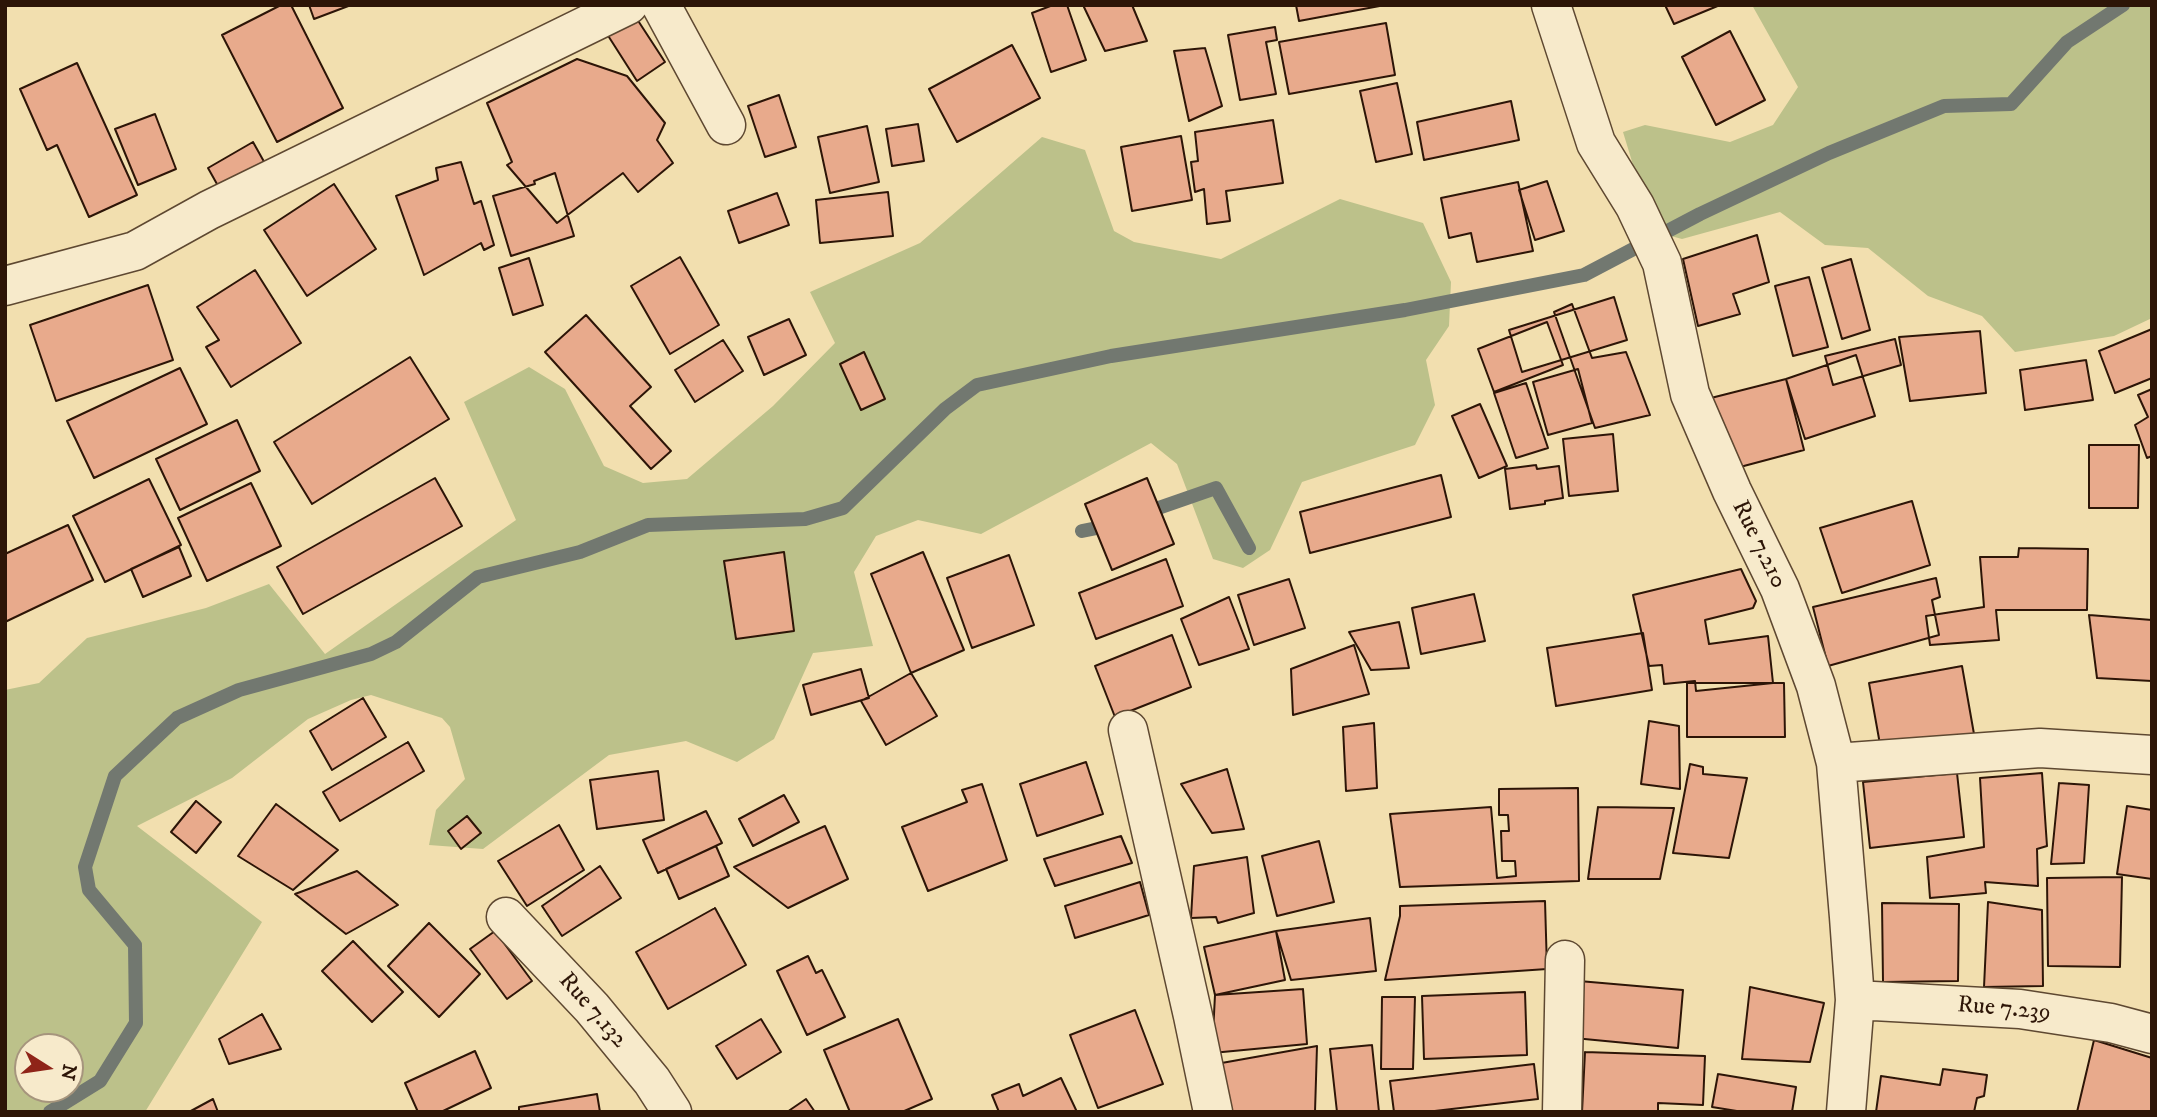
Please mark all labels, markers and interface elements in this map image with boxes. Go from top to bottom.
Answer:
street label: Rue 7.210 [1724,496,1792,594]
street label: Rue 7.132 [551,967,633,1055]
street label: Rue 7.239 [1956,992,2052,1028]
north arrow [14,1033,84,1103]
text: N [55,1062,81,1082]

